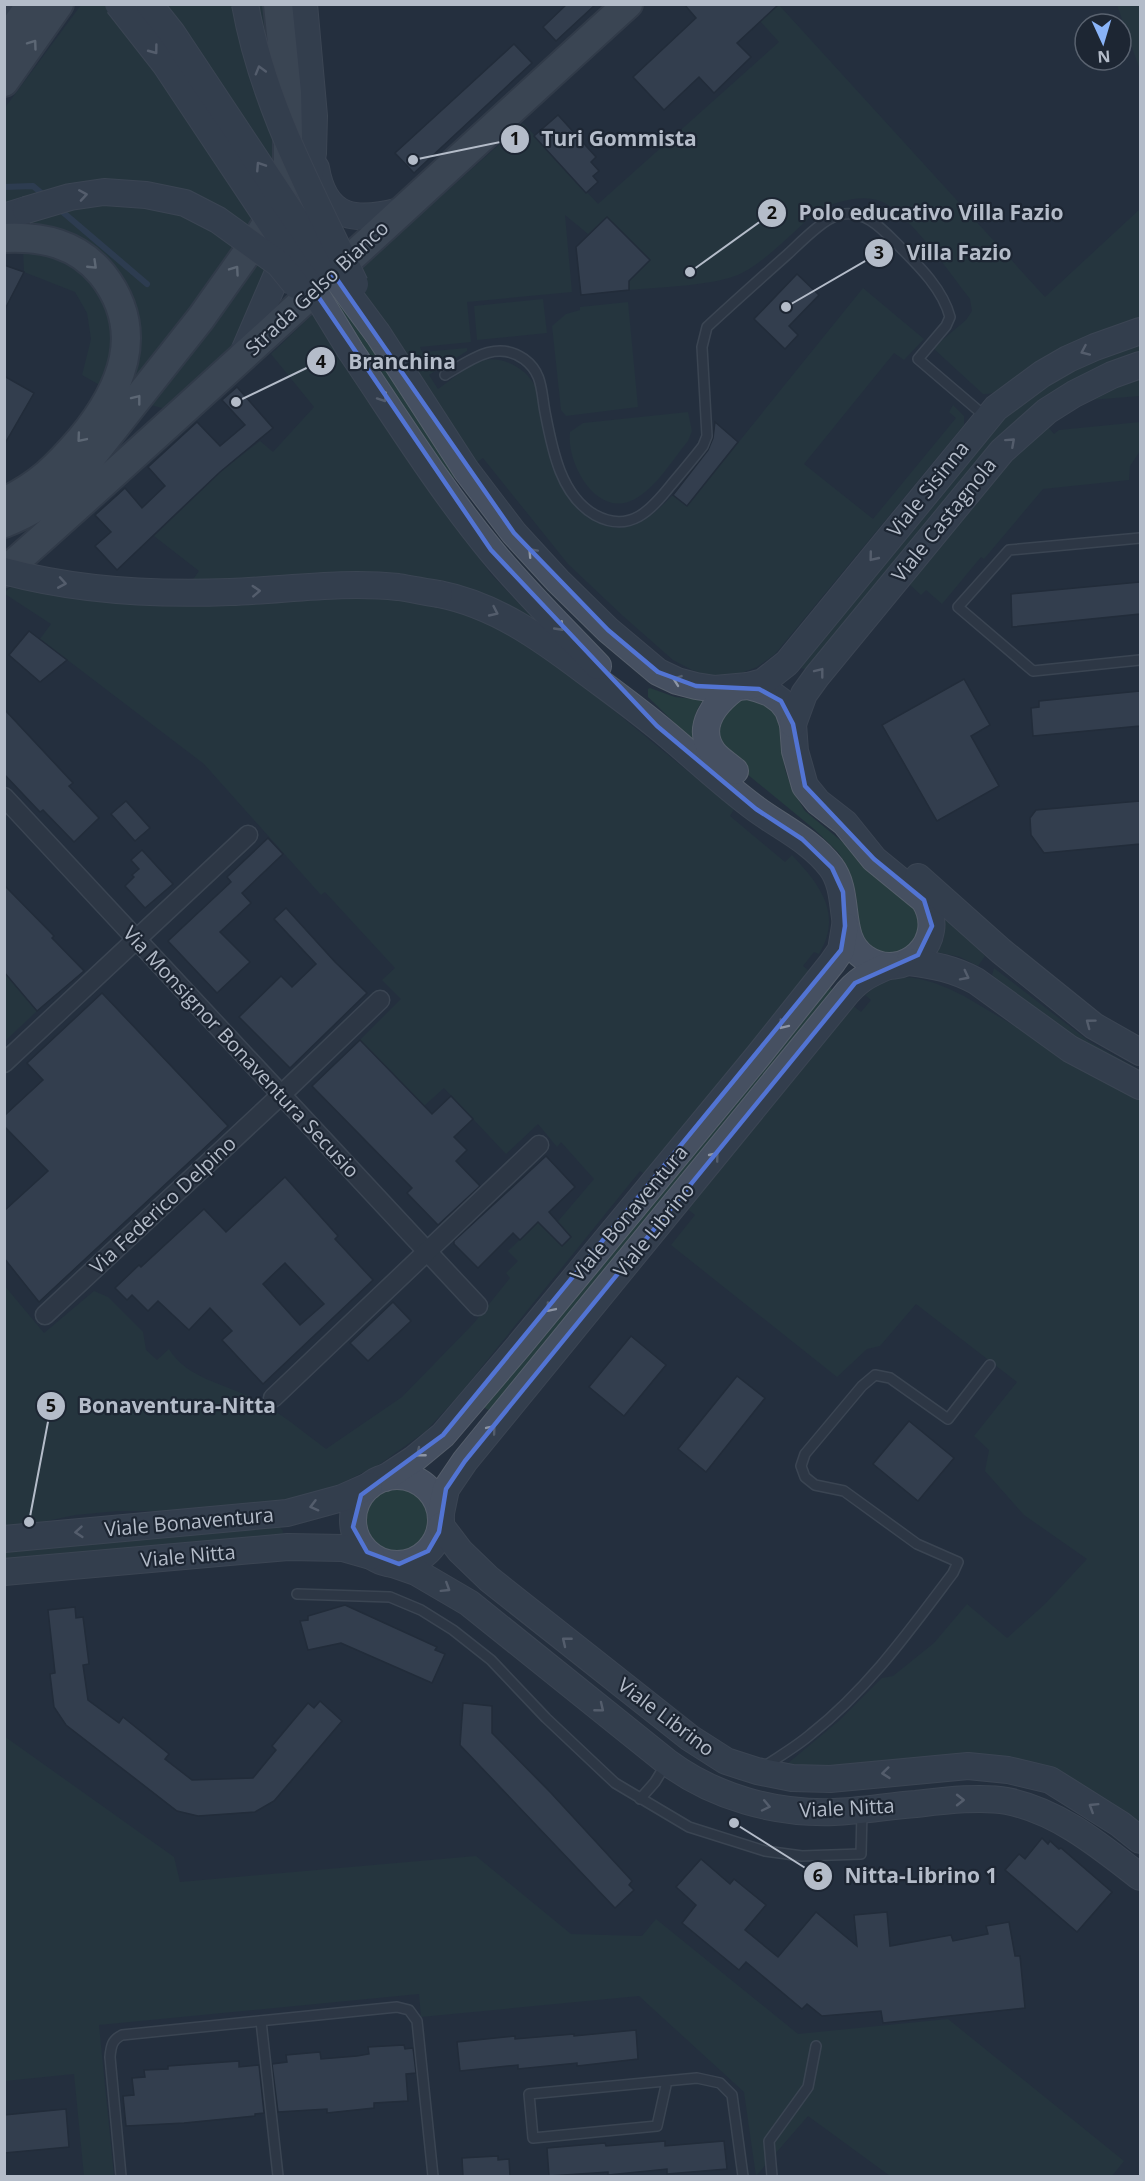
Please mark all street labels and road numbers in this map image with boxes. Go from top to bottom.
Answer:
street label: Strada Gelso Bianco [239,214,394,361]
street label: Viale Sisinna [881,435,975,542]
street label: Viale Castagnola [885,452,1002,587]
street label: Via Monsignor Bonaventura Secusio [117,920,365,1183]
street label: Via Federico Delpino [84,1130,242,1280]
street label: Viale Bonaventura [564,1139,694,1286]
street label: Viale Librino [607,1177,700,1283]
street label: Viale Bonaventura [103,1501,275,1542]
street label: Viale Nitta [139,1538,236,1573]
street label: Viale Librino [612,1671,720,1762]
street label: Viale Nitta [799,1792,895,1823]

